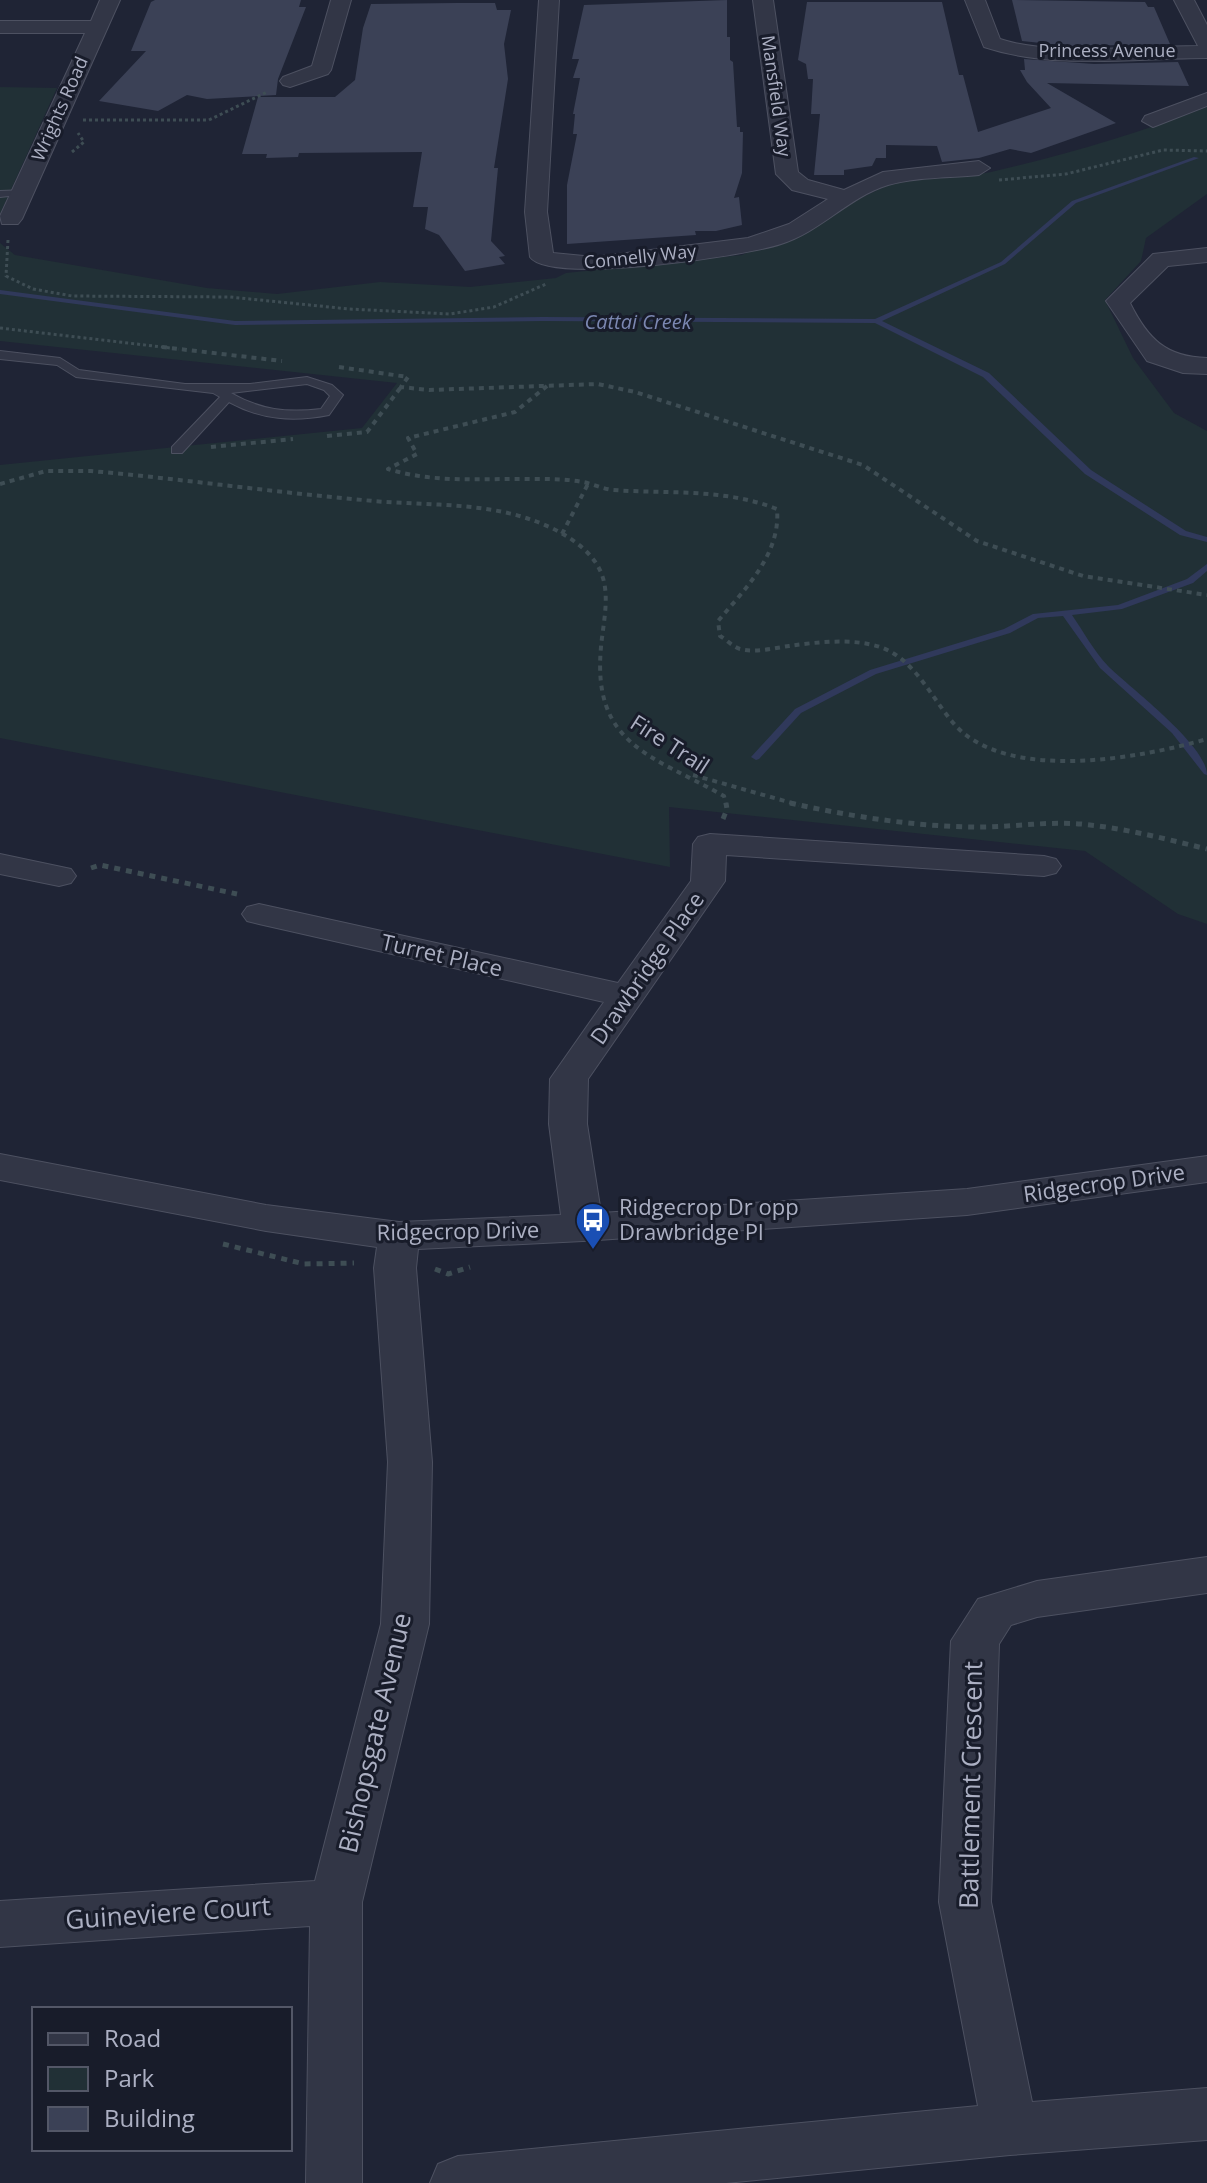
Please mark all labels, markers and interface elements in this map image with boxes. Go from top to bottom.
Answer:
street label: Mansfield Way [757,34,798,159]
street label: Princess Avenue [1039,38,1176,62]
street label: Wrights Road [25,53,93,165]
street label: Connelly Way [583,238,698,274]
water label: Cattai Creek [584,308,693,335]
street label: Fire Trail [625,707,716,780]
street label: Drawbridge Place [582,885,710,1050]
street label: Turret Place [379,926,506,983]
street label: Ridgecrop Drive [1021,1156,1187,1208]
place label: Ridgecrop Dr opp Drawbridge Pl [619,1191,799,1246]
bus stop icon: Ridgecrop Dr opp Drawbridge Pl [574,1201,612,1251]
street label: Ridgecrop Drive [376,1214,540,1246]
street label: Bishopsgate Avenue [329,1609,419,1856]
street label: Battlement Crescent [950,1661,990,1909]
street label: Guineviere Court [64,1887,272,1937]
legend [32,2007,292,2151]
text: Road [104,2021,161,2054]
text: Park [104,2061,155,2094]
text: Building [104,2101,195,2134]

